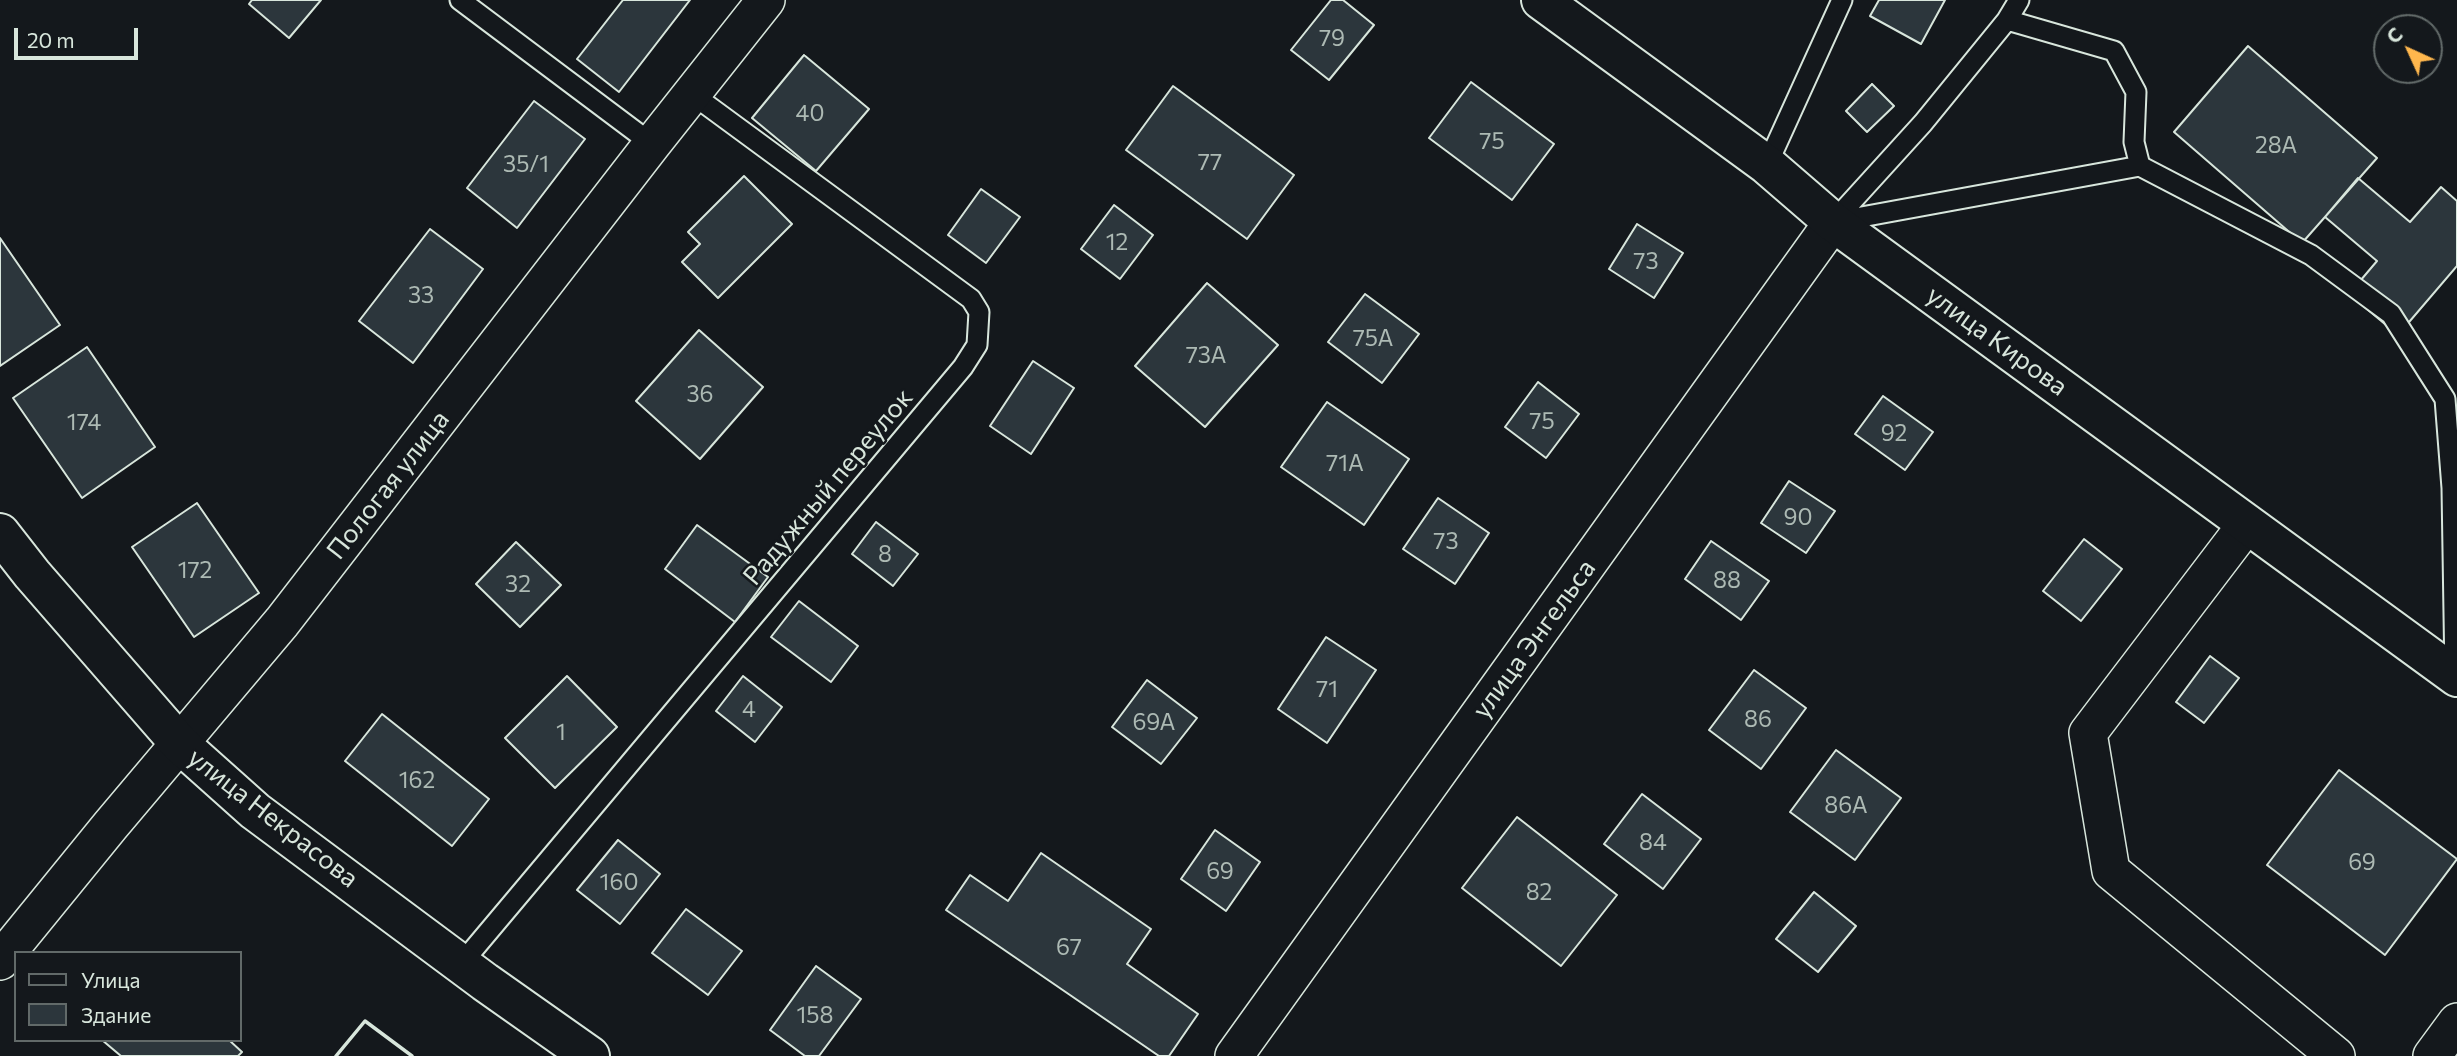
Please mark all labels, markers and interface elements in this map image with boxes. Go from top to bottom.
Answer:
scale bar [18,14,142,58]
north arrow [2373,14,2443,84]
text: С [2381,22,2407,48]
house number: 79 [1319,24,1345,52]
text: 20 m [27,27,75,52]
house number: 40 [796,99,824,127]
house number: 75 [1479,127,1505,155]
house number: 28А [2255,131,2297,159]
house number: 77 [1198,148,1222,176]
house number: 35/1 [503,150,549,178]
house number: 12 [1106,228,1128,256]
house number: 73 [1633,247,1659,275]
street label: улица Кирова [1920,279,2074,403]
house number: 33 [408,281,434,309]
house number: 75А [1353,324,1393,352]
house number: 73А [1186,341,1226,369]
house number: 36 [686,380,714,408]
street label: Радужный переулок [737,383,919,591]
street label: Пологая улица [320,404,456,566]
house number: 75 [1529,407,1555,435]
house number: 174 [67,408,101,436]
house number: 92 [1881,419,1907,447]
house number: 71А [1326,449,1364,477]
house number: 90 [1784,503,1812,531]
house number: 73 [1433,527,1459,555]
house number: 8 [878,540,892,568]
street label: улица Энгельса [1466,554,1602,724]
house number: 172 [178,556,212,584]
house number: 88 [1713,566,1741,594]
house number: 32 [505,570,531,598]
house number: 71 [1316,675,1338,703]
house number: 4 [742,695,756,723]
house number: 86 [1744,705,1772,733]
house number: 69А [1133,708,1175,736]
house number: 1 [556,718,566,746]
street label: улица Некрасова [182,742,364,894]
house number: 162 [399,766,435,794]
house number: 86А [1824,791,1868,819]
house number: 84 [1639,828,1667,856]
house number: 69 [2348,848,2376,876]
house number: 69 [1206,857,1234,885]
house number: 160 [600,868,638,896]
house number: 82 [1526,878,1552,906]
house number: 67 [1056,933,1082,961]
legend [14,951,242,1042]
text: Улица [81,967,140,992]
house number: 158 [796,1001,834,1029]
text: Здание [81,1002,151,1027]

